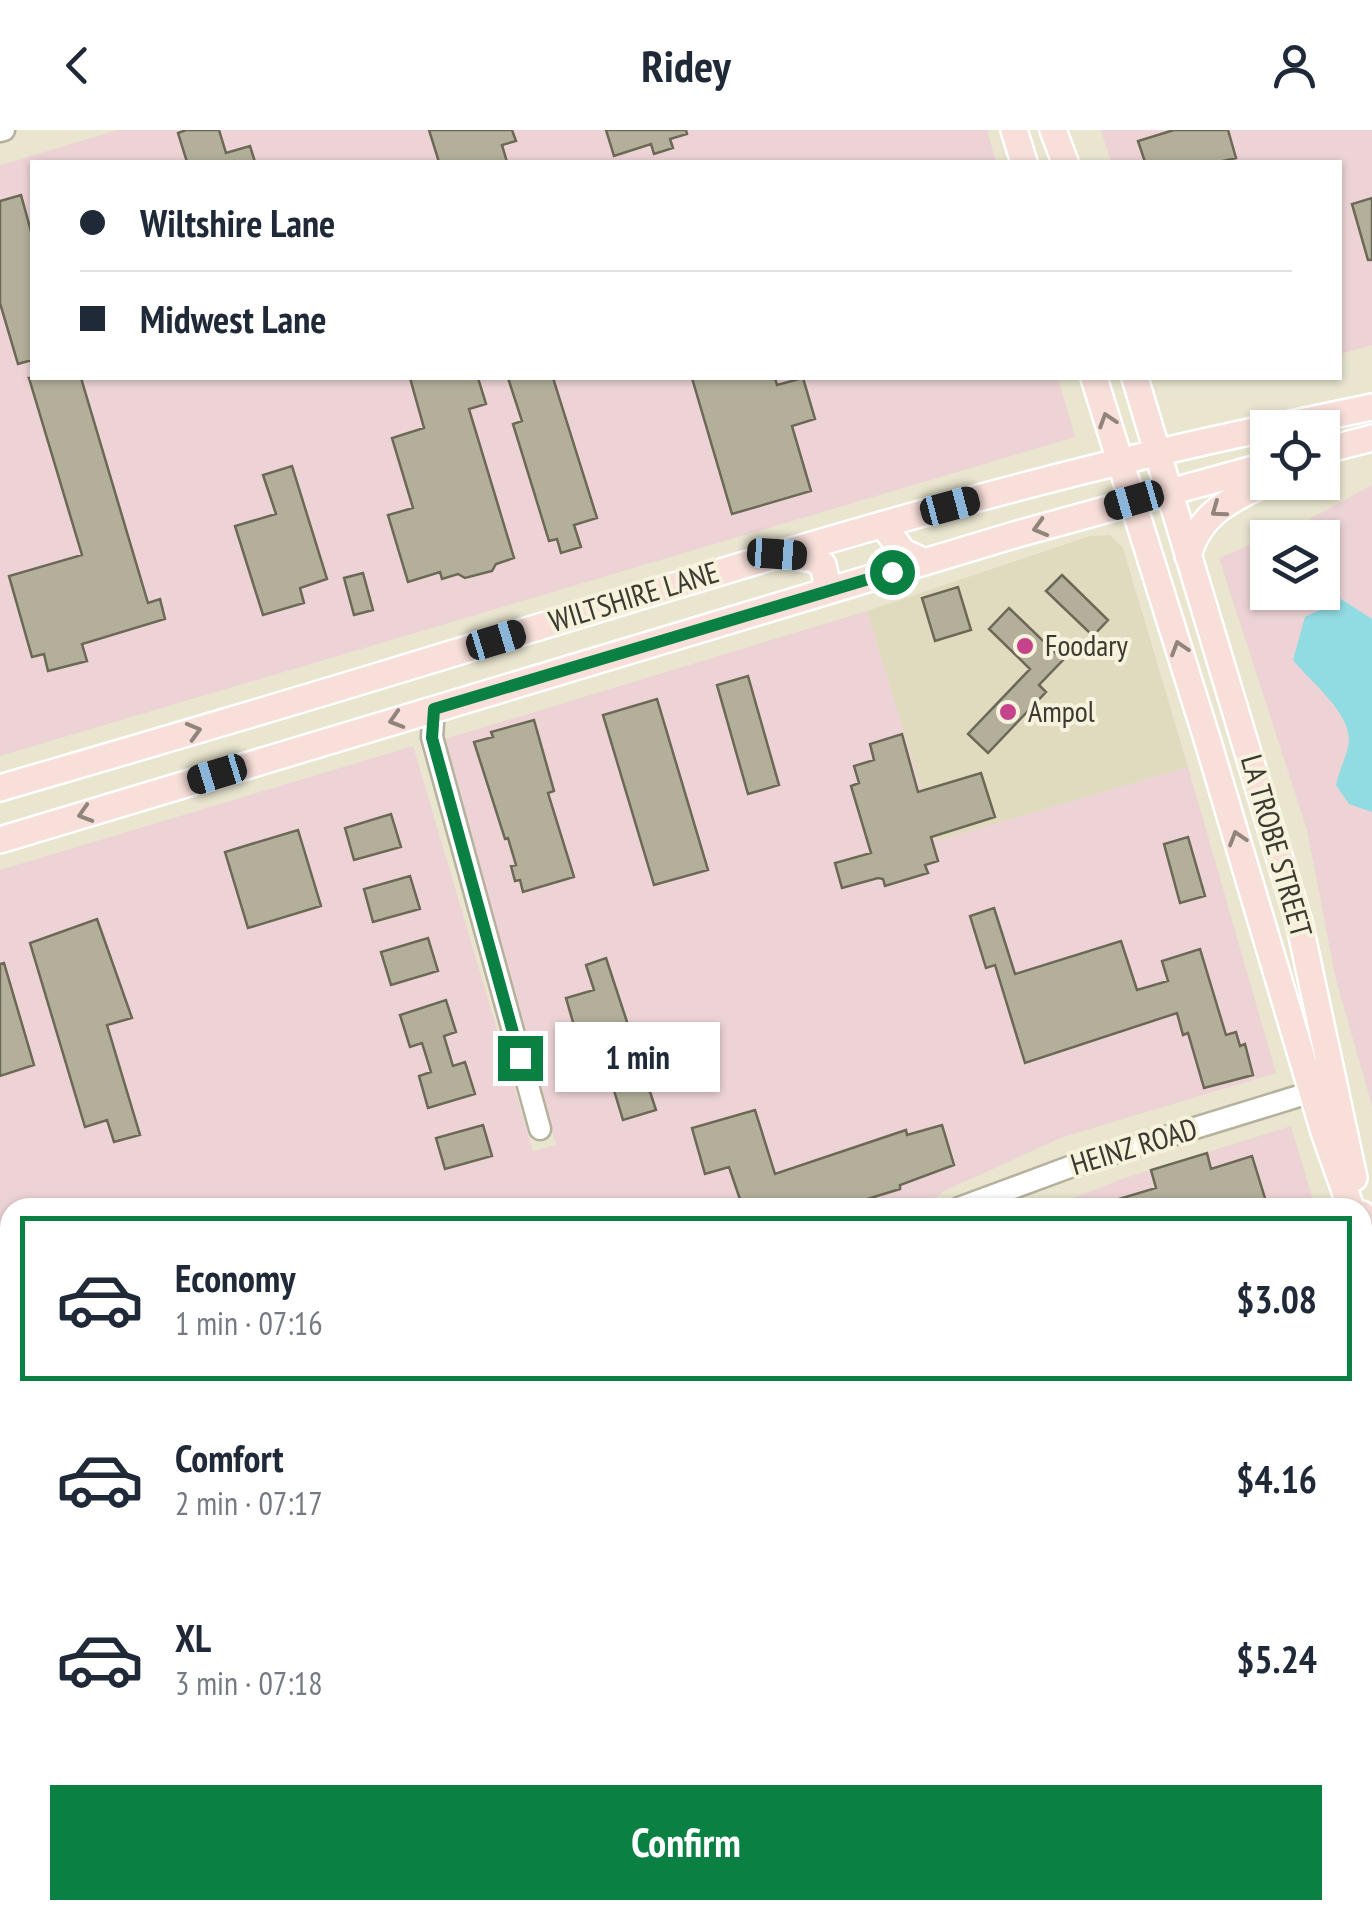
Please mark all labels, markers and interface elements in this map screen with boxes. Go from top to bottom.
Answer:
text: Ridey [641,36,731,94]
icon: back [50,38,105,93]
icon: person [1267,38,1322,93]
text: Wiltshire Lane [140,198,335,247]
text: Midwest Lane [140,294,327,343]
map controls [1250,410,1340,610]
button: locate [1250,410,1340,500]
one-way arrow [1099,413,1119,430]
car [1101,477,1167,523]
car [917,484,983,528]
one-way arrow [1211,498,1229,515]
one-way arrow [1032,516,1049,537]
button: layers [1250,520,1340,610]
car [746,537,808,571]
route start [870,550,915,595]
street label: WILTSHIRE LANE [544,551,723,640]
car [463,617,529,663]
place label: Foodary [1045,625,1129,664]
marker: Foodary [1014,635,1036,657]
one-way arrow [1170,641,1191,658]
place label: Ampol [1028,691,1095,730]
marker: Ampol [997,701,1019,723]
one-way arrow [388,708,405,729]
one-way arrow [185,722,202,743]
street label: LA TROBE STREET [1233,750,1322,941]
car [184,751,250,797]
one-way arrow [77,803,94,823]
one-way arrow [1228,830,1249,847]
callout: 1 min [555,1023,720,1093]
route end [498,1036,543,1081]
text: 1 min [605,1036,670,1078]
street label: HEINZ ROAD [1066,1108,1201,1183]
text: Economy [175,1253,295,1302]
icon: car [55,1254,145,1344]
text: $3.08 [1236,1274,1317,1323]
text: 1 min · 07:16 [175,1302,323,1344]
text: Comfort [175,1433,284,1482]
icon: car [55,1434,145,1524]
text: $4.16 [1236,1454,1317,1503]
text: 2 min · 07:17 [175,1482,323,1524]
text: XL [175,1613,211,1662]
icon: car [55,1614,145,1704]
text: $5.24 [1236,1634,1317,1683]
text: 3 min · 07:18 [175,1662,323,1704]
button: Confirm [50,1785,1322,1900]

